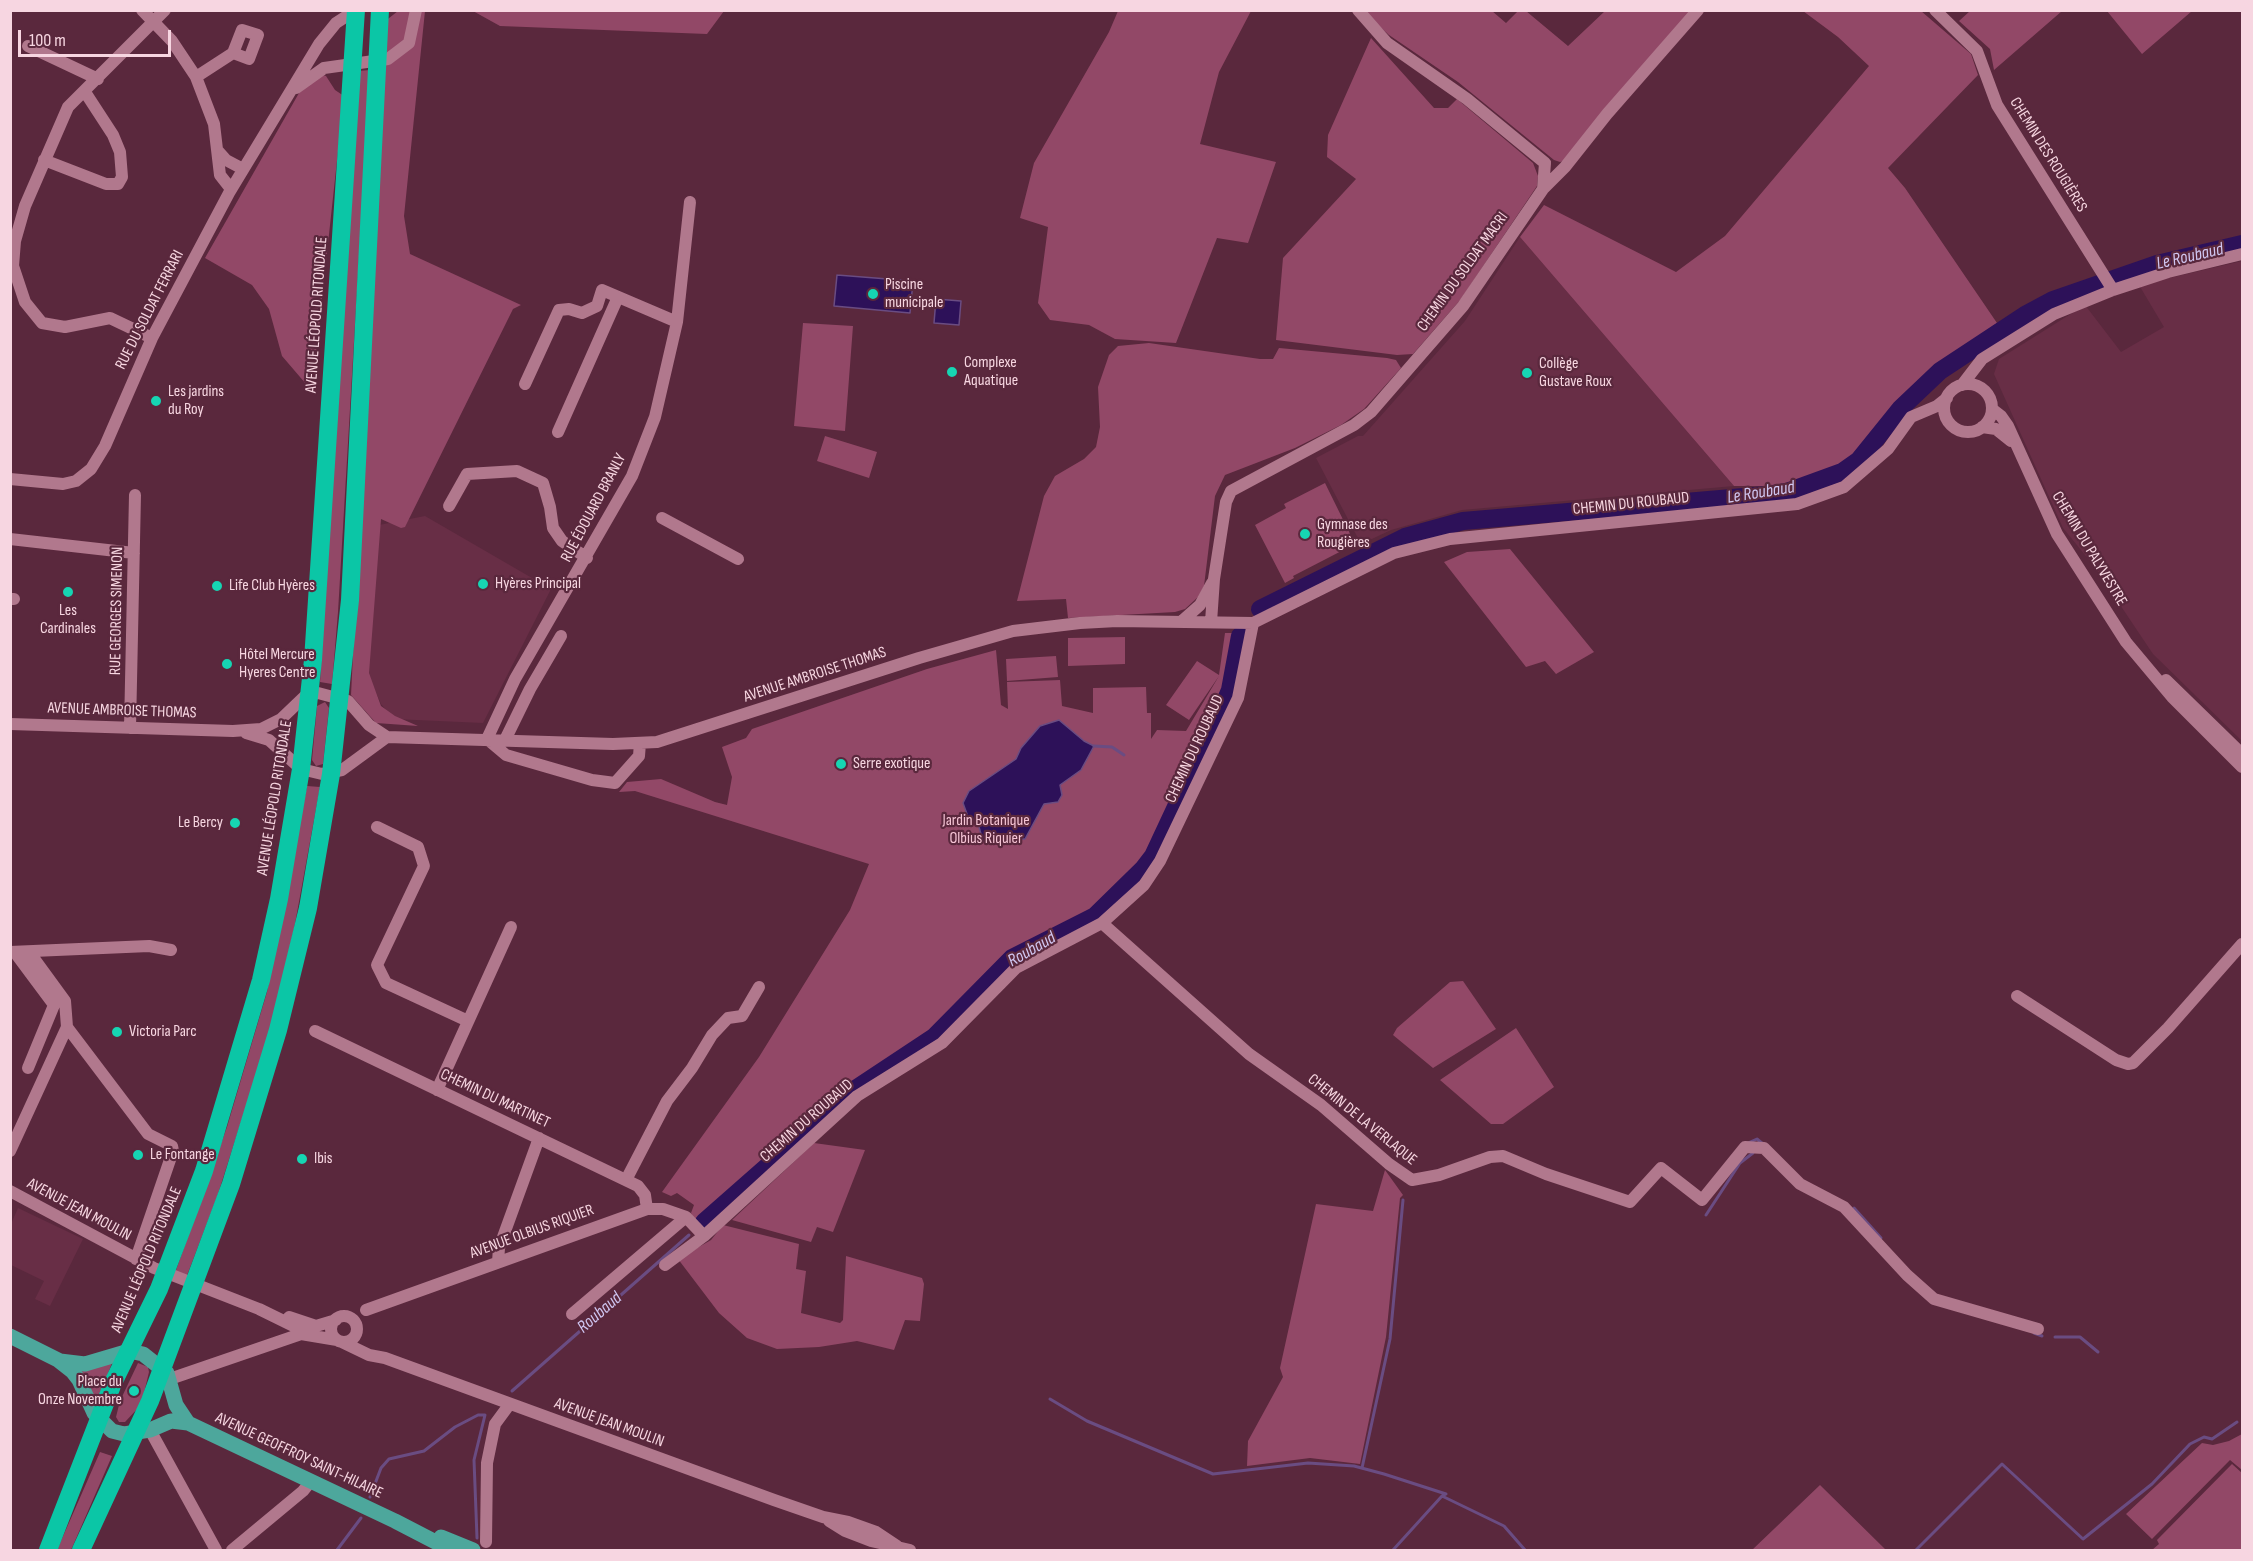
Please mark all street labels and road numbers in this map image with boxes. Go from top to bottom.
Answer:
street label: CHEMIN DES ROUGIÈRES [2005,94,2091,216]
street label: CHEMIN DU SOLDAT MACRI [1413,209,1513,335]
street label: AVENUE LÉOPOLD RITONDALE [302,236,332,394]
street label: RUE DU SOLDAT FERRARI [112,247,188,373]
street label: RUE ÉDOUARD BRANLY [557,450,631,566]
street label: CHEMIN DU ROUBAUD [1572,488,1690,520]
street label: CHEMIN DU PALYVESTRE [2047,488,2131,610]
street label: RUE GEORGES SIMENON [106,547,128,675]
street label: AVENUE AMBROISE THOMAS [741,643,889,707]
street label: CHEMIN DU ROUBAUD [1162,692,1228,806]
street label: AVENUE AMBROISE THOMAS [47,699,197,723]
street label: AVENUE LÉOPOLD RITONDALE [253,719,297,877]
street label: CHEMIN DU MARTINET [437,1065,553,1133]
street label: CHEMIN DE LA VERLAQUE [1304,1070,1420,1170]
street label: CHEMIN DU ROUBAUD [757,1075,857,1167]
street label: AVENUE JEAN MOULIN [24,1174,134,1246]
street label: AVENUE LÉOPOLD RITONDALE [108,1184,186,1336]
street label: AVENUE OLBIUS RIQUIER [467,1201,597,1263]
street label: AVENUE JEAN MOULIN [552,1394,666,1452]
street label: AVENUE GEOFFROY SAINT-HILAIRE [212,1409,386,1503]

